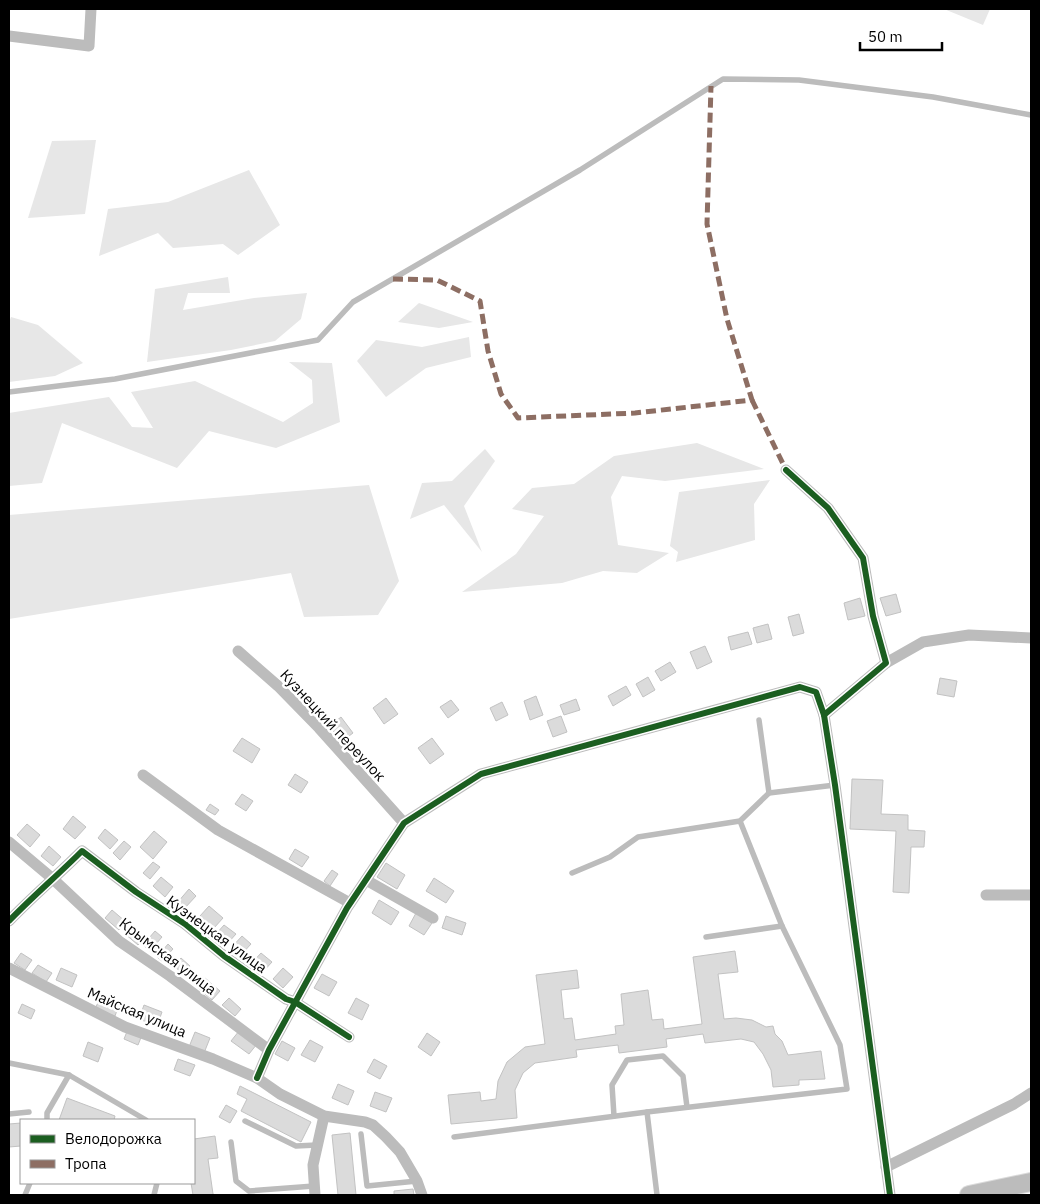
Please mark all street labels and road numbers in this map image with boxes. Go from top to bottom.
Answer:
street label: Кузнецкий переулок [276,665,390,785]
street label: Кузнецкая улица [163,891,271,977]
street label: Крымская улица [116,913,220,999]
street label: Майская улица [85,983,189,1041]

